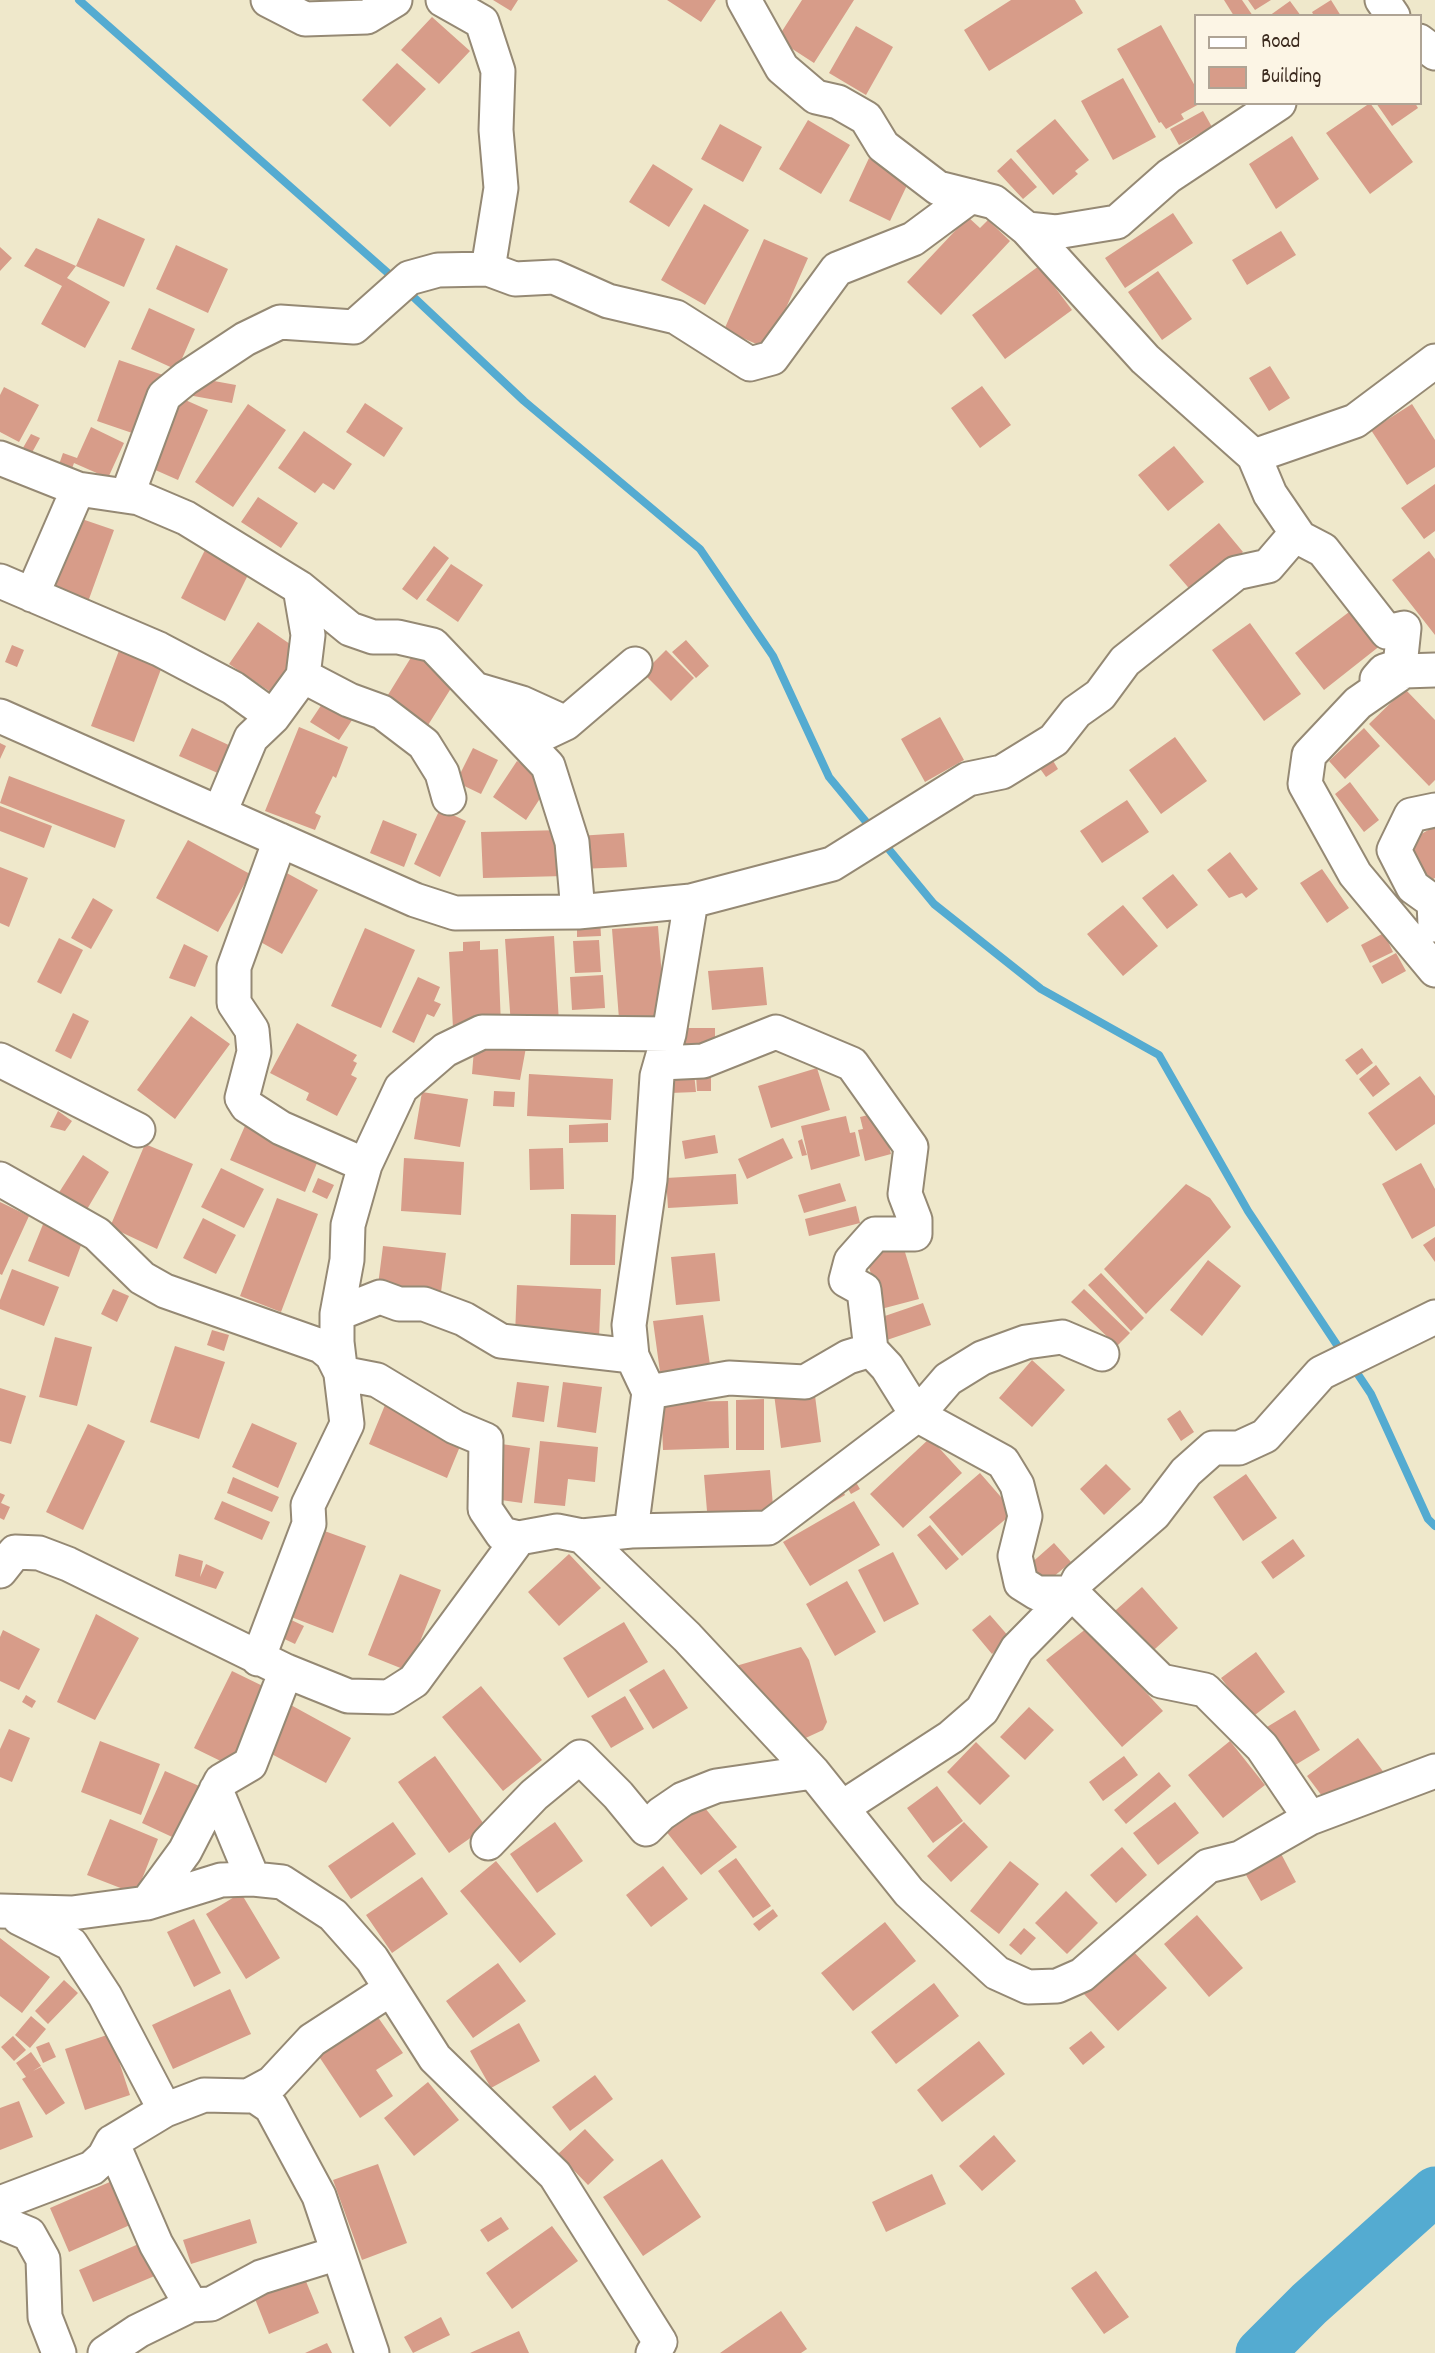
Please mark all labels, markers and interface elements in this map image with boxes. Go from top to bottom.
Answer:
legend [1194,14,1421,105]
text: Road [1261,28,1300,58]
text: Building [1261,63,1321,93]

